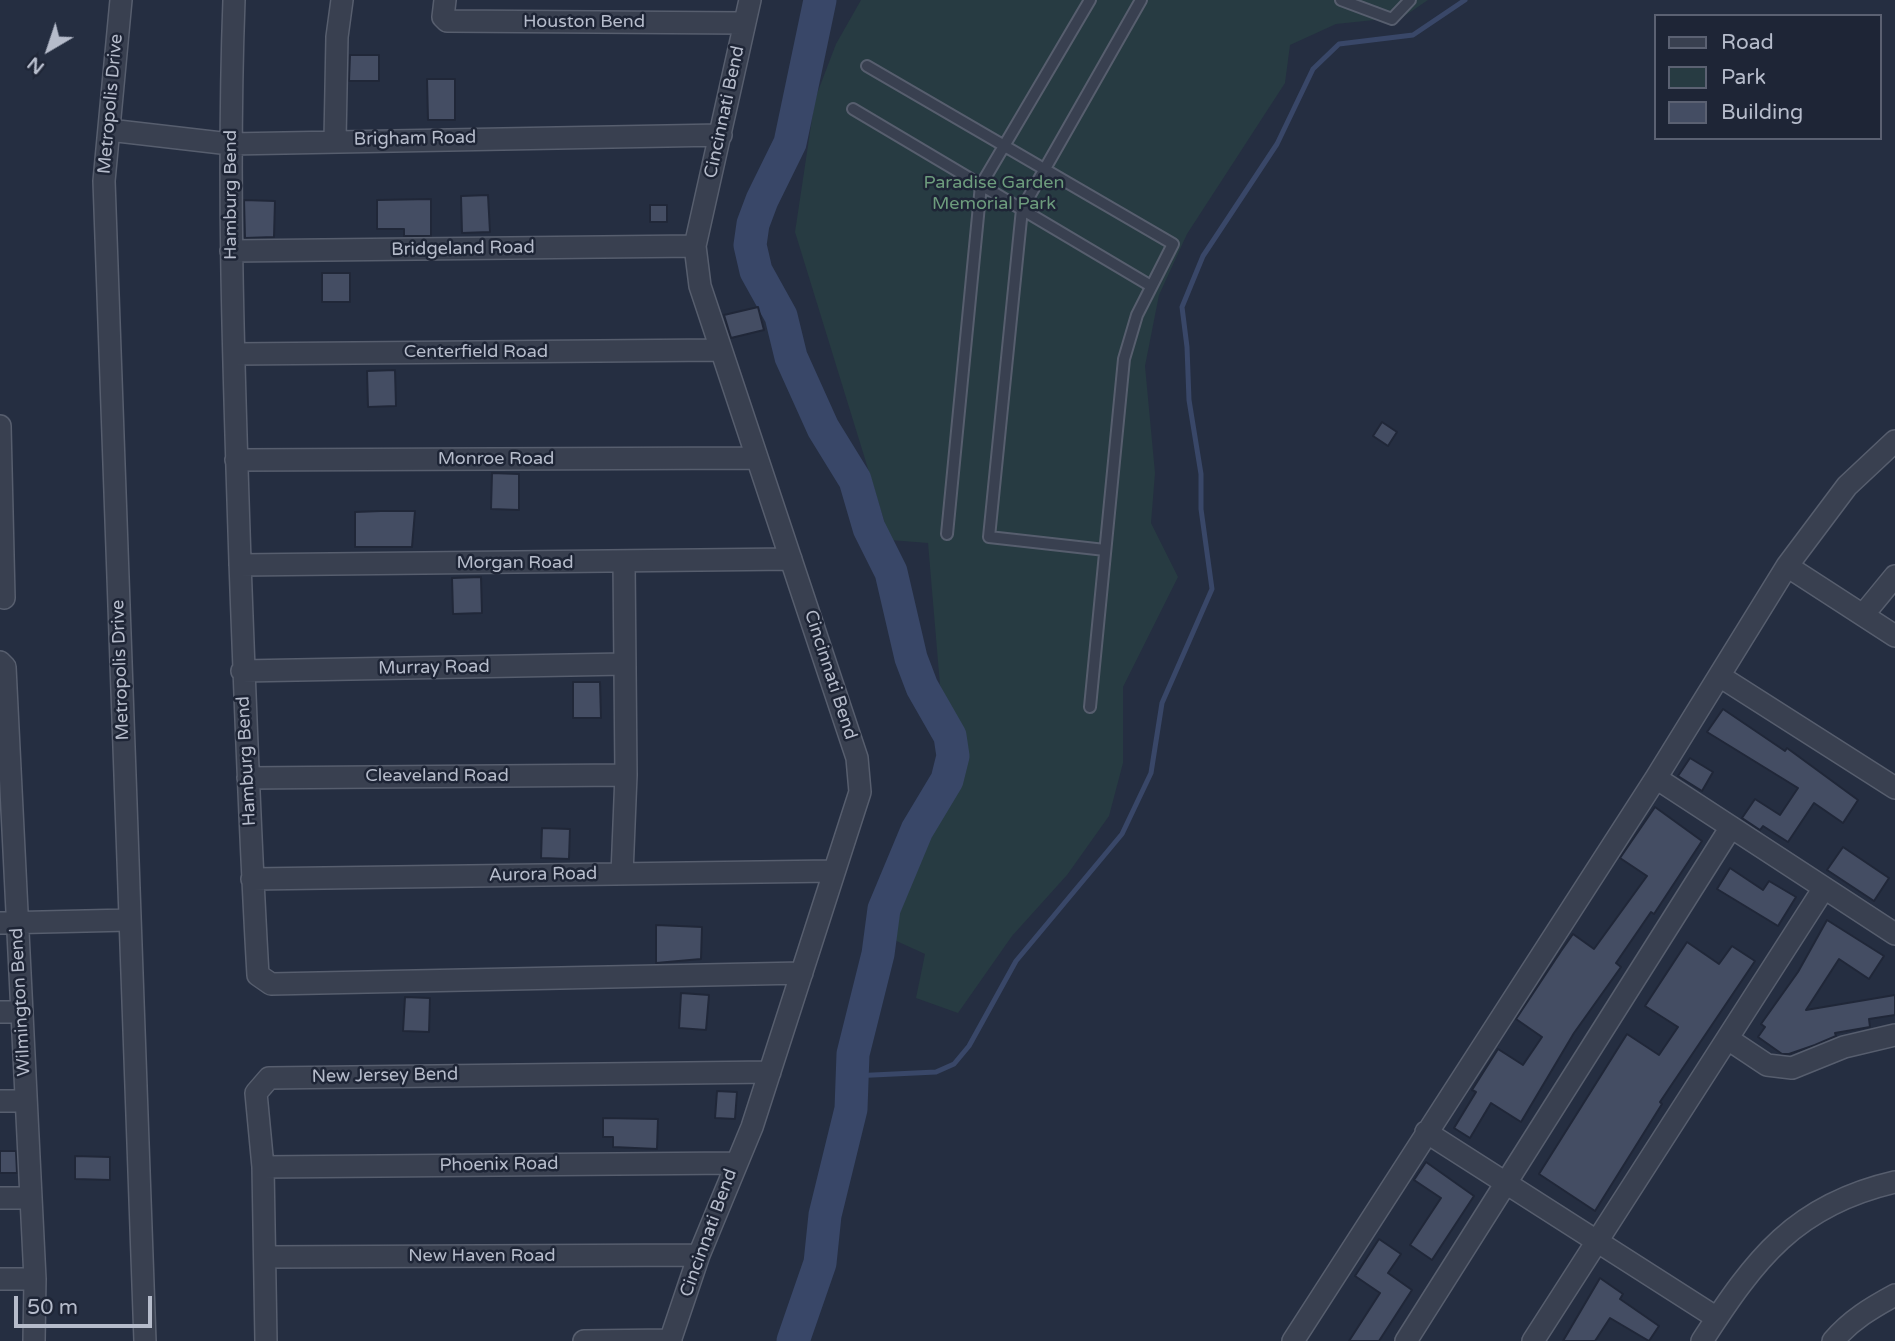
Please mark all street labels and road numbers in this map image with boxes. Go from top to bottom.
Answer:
street label: Houston Bend [523,11,645,33]
street label: Metropolis Drive [94,33,128,175]
street label: Cincinnati Bend [700,44,750,180]
street label: Brigham Road [354,127,476,151]
street label: Hamburg Bend [220,130,242,260]
street label: Bridgeland Road [391,237,535,261]
street label: Centerfield Road [404,341,548,363]
street label: Monroe Road [438,448,554,470]
street label: Morgan Road [456,552,574,574]
street label: Metropolis Drive [108,599,134,741]
street label: Cincinnati Bend [799,608,861,742]
street label: Murray Road [378,656,490,680]
street label: Hamburg Bend [233,695,261,827]
street label: Cleaveland Road [365,765,509,787]
street label: Aurora Road [489,863,597,887]
street label: Wilmington Bend [6,927,36,1077]
street label: New Jersey Bend [311,1064,459,1088]
street label: Phoenix Road [439,1153,559,1177]
street label: Cincinnati Bend [676,1166,742,1300]
street label: New Haven Road [408,1245,556,1267]

